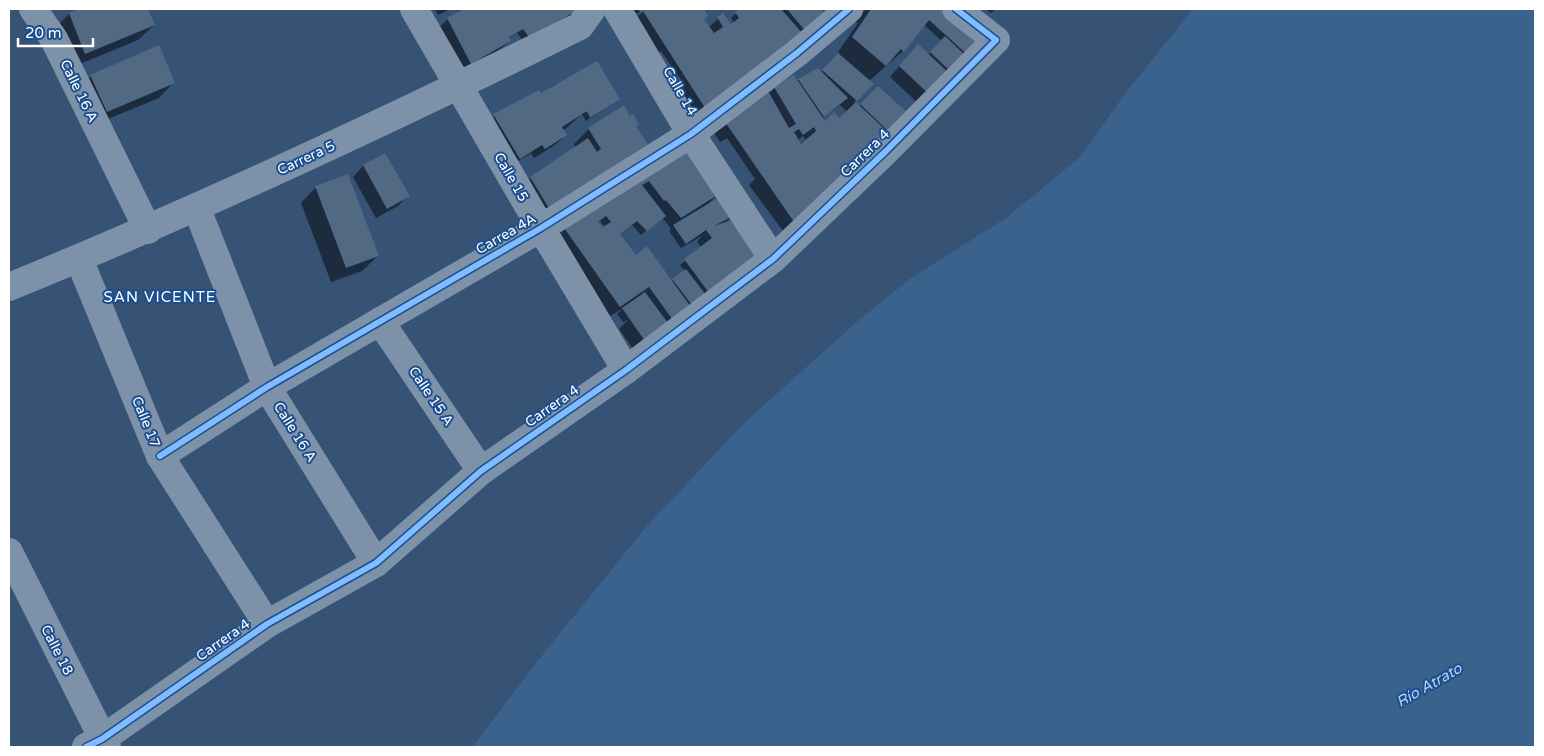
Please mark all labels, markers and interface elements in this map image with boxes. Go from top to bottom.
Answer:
scale bar [18,15,92,47]
text: 20 m [25,24,62,42]
street label: Calle 16 A [56,57,102,125]
street label: Calle 14 [659,63,701,119]
street label: Carrera 4 [837,125,893,181]
street label: Carrera 5 [274,137,338,179]
street label: Calle 15 [490,149,532,205]
street label: Carrea 4A [473,210,539,258]
district label: SAN VICENTE [104,288,216,306]
street label: Calle 15 A [405,363,457,429]
street label: Carrera 4 [522,381,582,431]
street label: Calle 17 [128,394,164,450]
street label: Calle 16 A [270,399,320,465]
street label: Carrera 4 [193,615,253,665]
street label: Calle 18 [37,622,77,678]
water label: Río Atrato [1393,659,1466,711]

